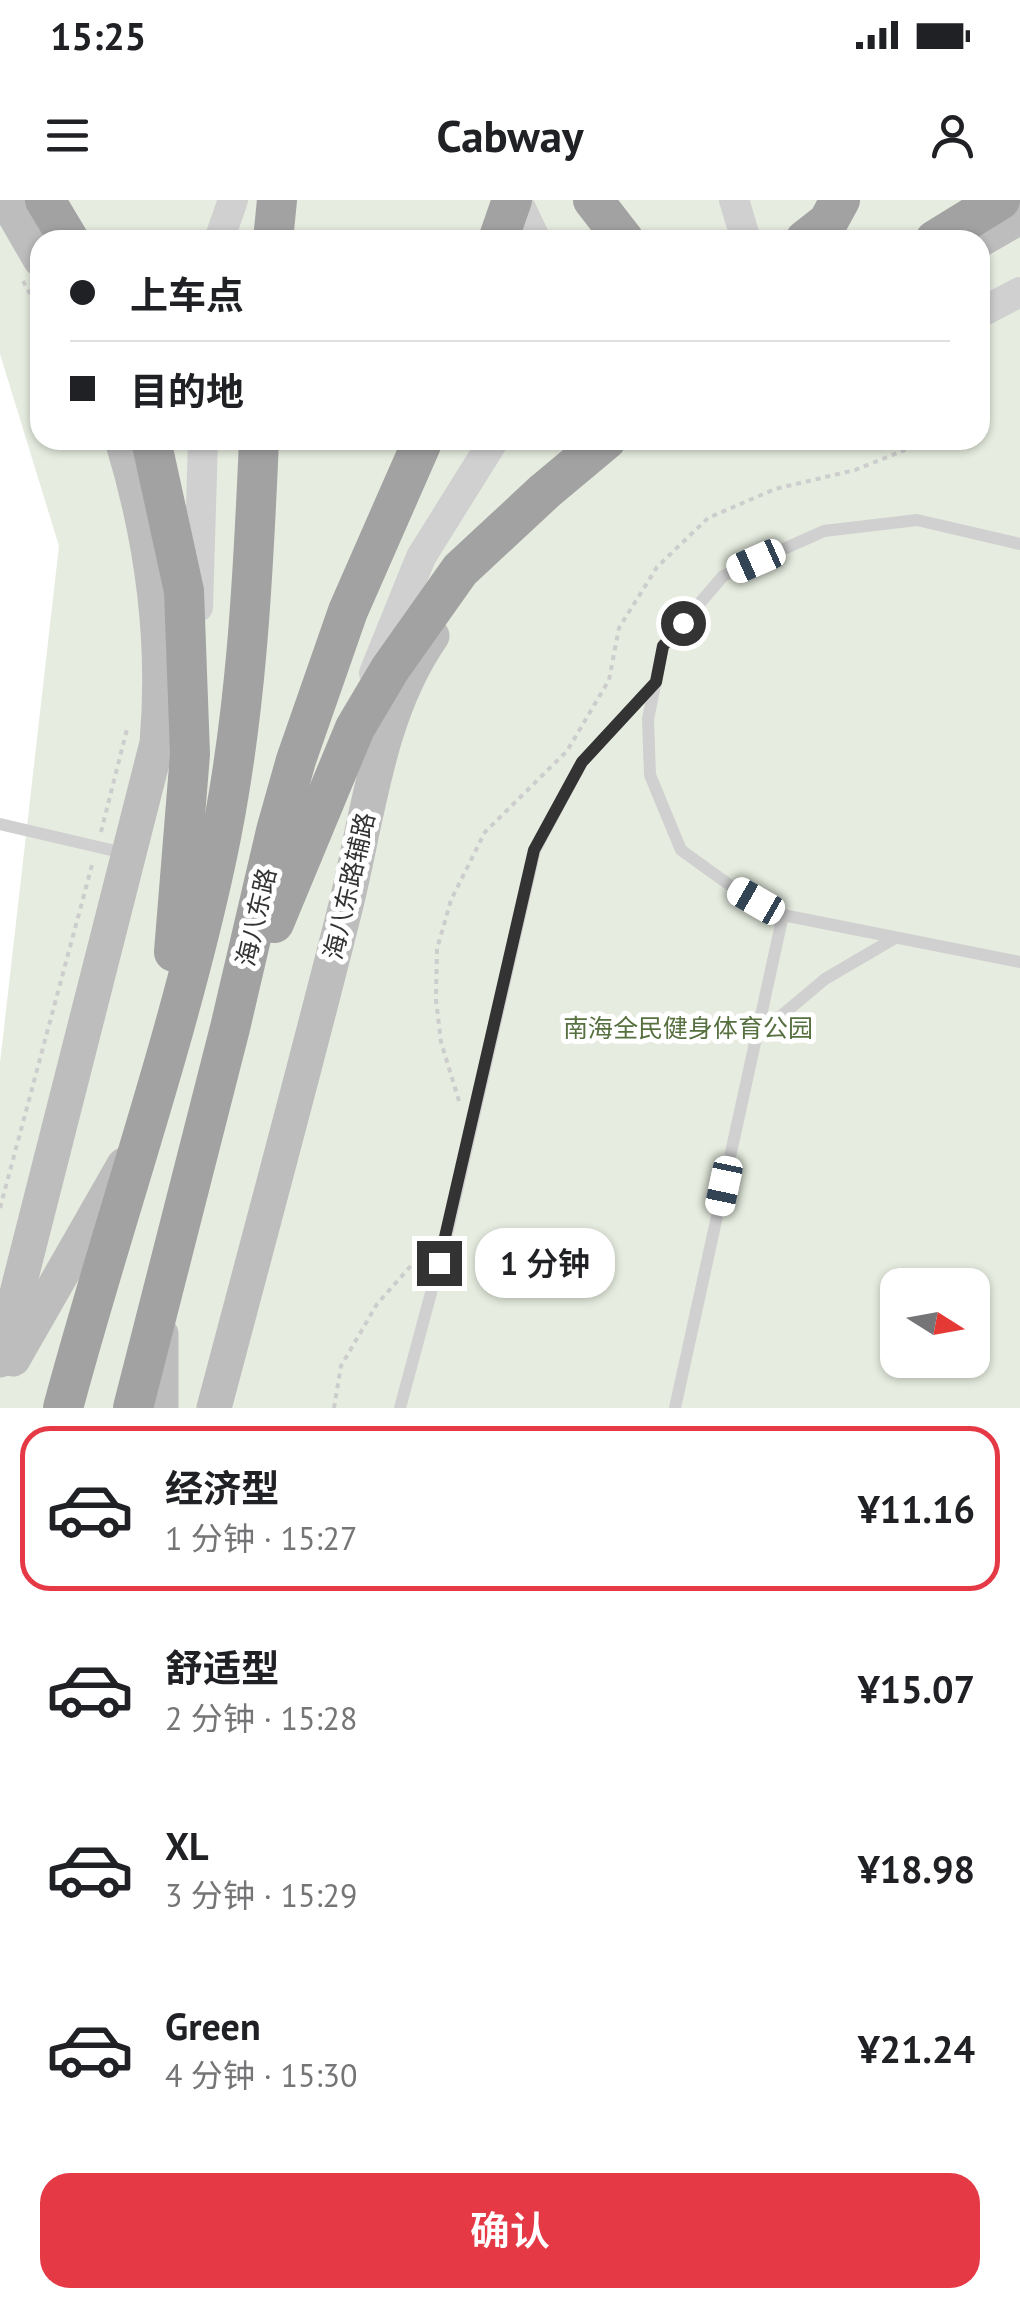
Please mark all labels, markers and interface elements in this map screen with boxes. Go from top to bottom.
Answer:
text: 15:25 [50,11,146,60]
text: Cabway [437,106,583,164]
icon: menu [40,108,95,163]
icon: person [925,108,980,163]
text: 上车点 [130,270,244,319]
text: 目的地 [130,366,244,415]
car [722,535,790,587]
route start [661,601,706,646]
street label: 海八东路辅路 [317,809,381,963]
street label: 海八东路 [229,865,283,969]
car [723,873,789,929]
park label: 南海全民健身体育公园 [563,1012,813,1044]
car [703,1154,745,1218]
callout: 1 分钟 [474,1228,614,1298]
route end [417,1241,462,1286]
text: 1 分钟 [500,1242,590,1284]
north arrow [880,1268,990,1378]
map controls [880,1268,990,1378]
text: 经济型 [165,1463,279,1512]
icon: car [45,1464,135,1554]
text: ¥11.16 [858,1484,975,1533]
text: 1 分钟 · 15:27 [165,1517,357,1559]
text: 舒适型 [165,1643,279,1692]
icon: car [45,1644,135,1734]
text: ¥15.07 [858,1664,975,1713]
text: 2 分钟 · 15:28 [165,1697,357,1739]
text: XL [165,1821,209,1870]
icon: car [45,1824,135,1914]
text: ¥18.98 [858,1844,975,1893]
text: 3 分钟 · 15:29 [165,1874,357,1916]
text: Green [165,2001,261,2050]
icon: car [45,2004,135,2094]
text: ¥21.24 [858,2024,975,2073]
text: 4 分钟 · 15:30 [165,2054,357,2096]
button: 确认 [40,2173,980,2288]

